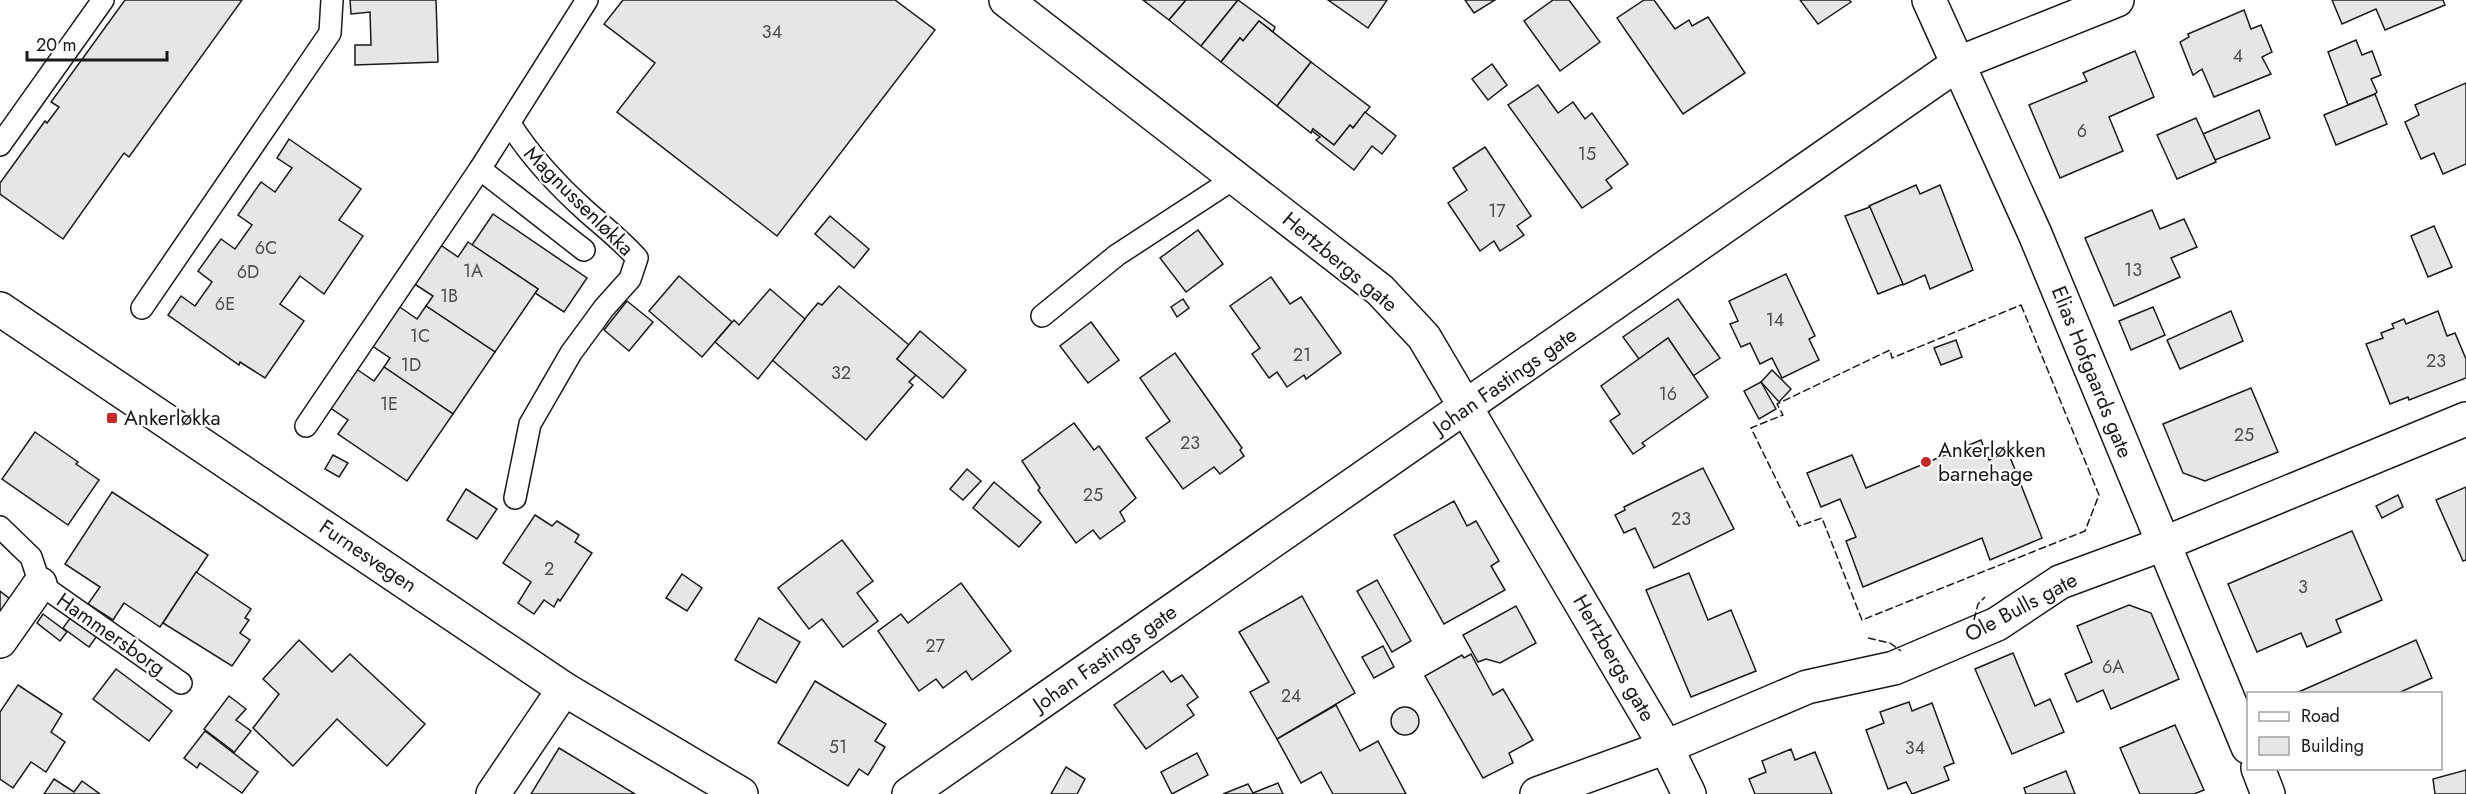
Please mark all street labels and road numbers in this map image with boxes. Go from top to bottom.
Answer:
street label: Magnussenløkka [517,139,641,263]
street label: Hertzbergs gate [1276,205,1404,319]
street label: Elias Hofgaards gate [2044,281,2140,463]
street label: Johan Fastings gate [1424,320,1583,444]
street label: Furnesvegen [313,512,423,600]
street label: Ole Bulls gate [1959,565,2083,649]
street label: Hammersborg [51,585,171,683]
street label: Hertzbergs gate [1565,589,1663,727]
street label: Johan Fastings gate [1024,597,1183,721]

